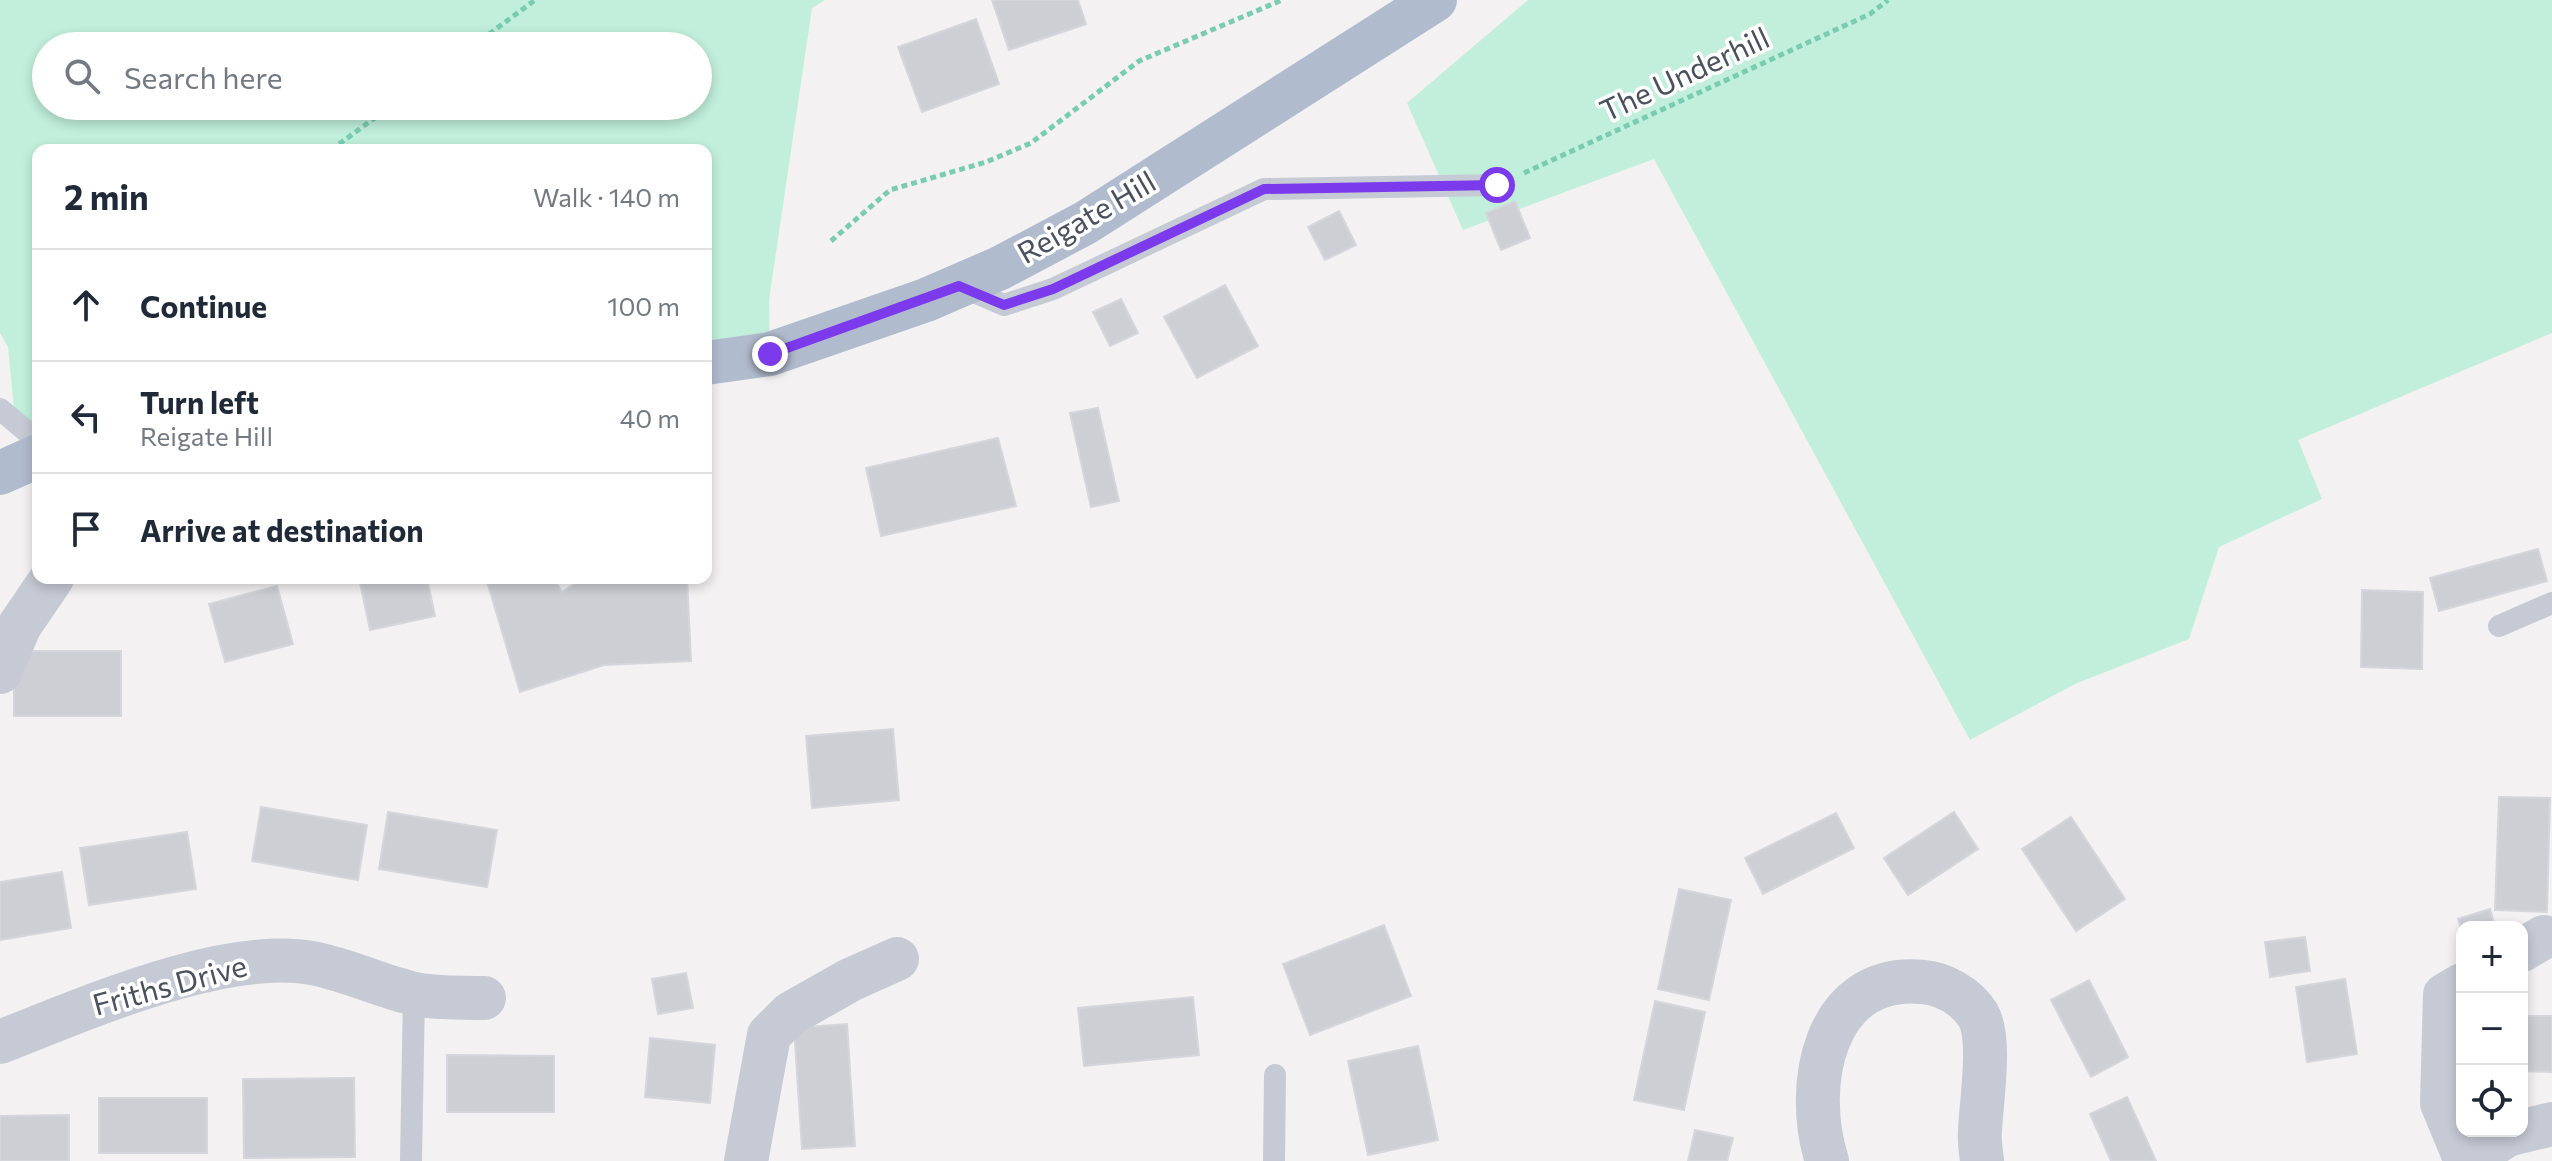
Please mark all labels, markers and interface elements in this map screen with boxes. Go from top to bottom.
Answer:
street label: The Underhill [1593,17,1774,128]
search box [32,32,712,120]
icon: search [60,54,104,98]
text: Search here [124,58,283,95]
street label: Reigate Hill [1010,161,1161,270]
route start [1479,167,1515,203]
text: 2 min [64,175,149,217]
text: Walk · 140 m [533,181,680,212]
icon: ahead [64,283,108,327]
text: Continue [140,287,267,324]
text: 100 m [607,290,680,321]
route end [752,336,788,372]
text: Turn left [140,383,259,420]
icon: left [64,395,108,439]
text: 40 m [620,402,680,433]
text: Reigate Hill [140,420,273,451]
icon: arrive [64,507,108,551]
text: Arrive at destination [140,511,424,548]
map controls [2456,921,2528,1137]
button: + [2456,921,2528,993]
street label: Friths Drive [88,945,250,1022]
button: − [2456,993,2528,1065]
button: locate [2456,1065,2528,1137]

